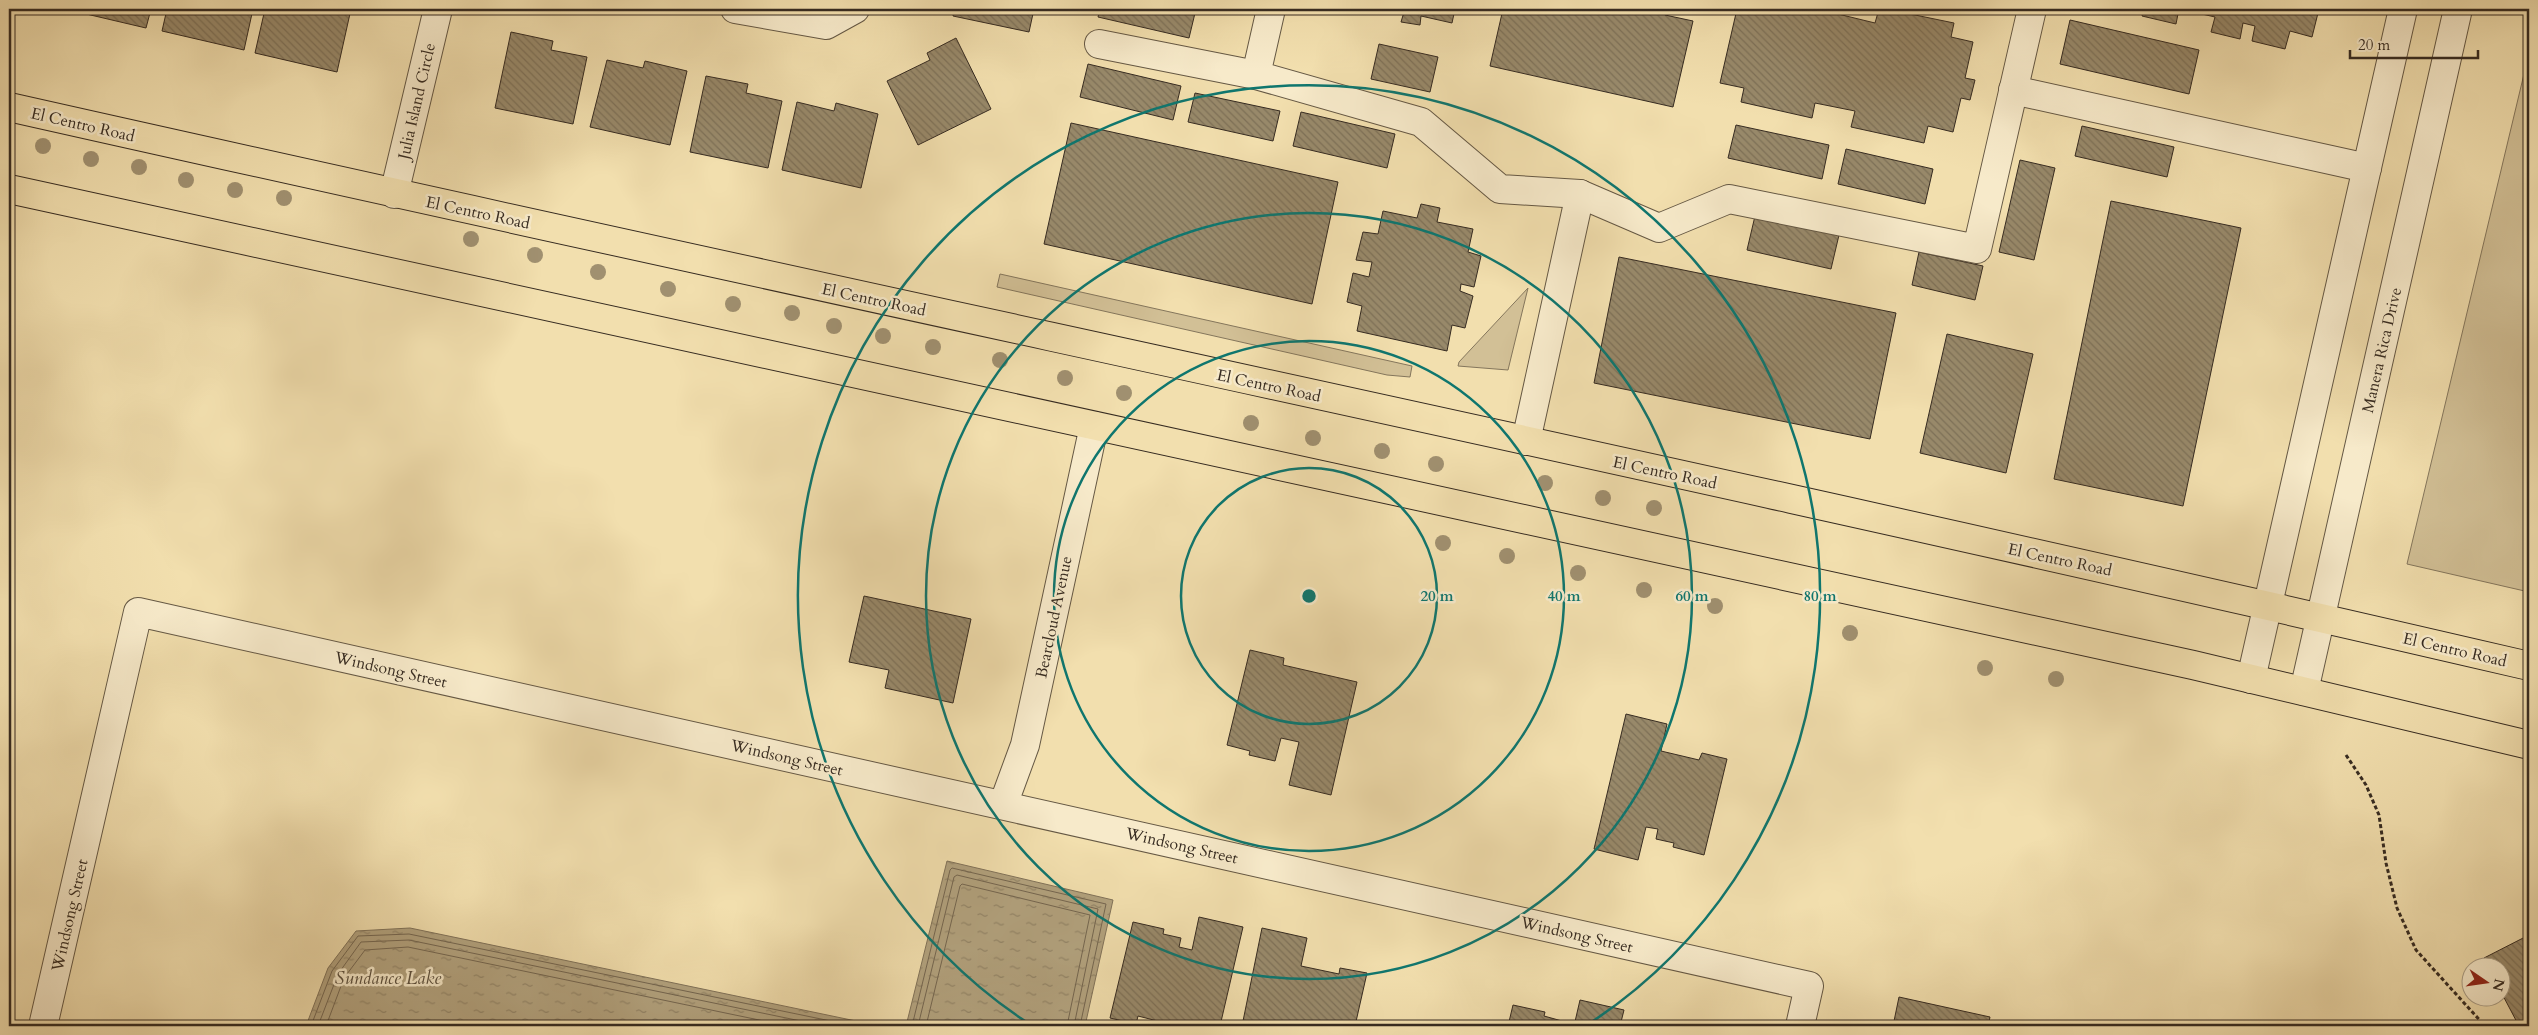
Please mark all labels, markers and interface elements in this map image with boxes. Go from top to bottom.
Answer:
scale bar [2350,28,2478,60]
text: 20 m [2358,35,2390,55]
street label: Julia Island Circle [392,41,441,164]
street label: El Centro Road [29,102,137,148]
street label: El Centro Road [424,191,532,235]
street label: El Centro Road [820,278,928,322]
street label: Manera Rica Drive [2357,285,2407,415]
street label: El Centro Road [1215,364,1323,408]
street label: El Centro Road [1611,451,1719,495]
street label: El Centro Road [2006,538,2114,582]
street label: Bearcloud Avenue [1030,554,1078,680]
text: 20 m [1420,586,1454,606]
text: 40 m [1547,586,1581,606]
text: 60 m [1675,586,1709,606]
text: 80 m [1803,586,1837,606]
centre of rings [1300,587,1318,605]
street label: El Centro Road [2401,627,2509,673]
street label: Windsong Street [331,646,449,694]
street label: Windsong Street [727,734,845,782]
street label: Windsong Street [1122,822,1240,870]
street label: Windsong Street [46,857,94,975]
street label: Windsong Street [1517,911,1635,959]
north arrow [2460,958,2510,1008]
water label: Sundance Lake [335,966,442,991]
text: N [2488,977,2509,993]

